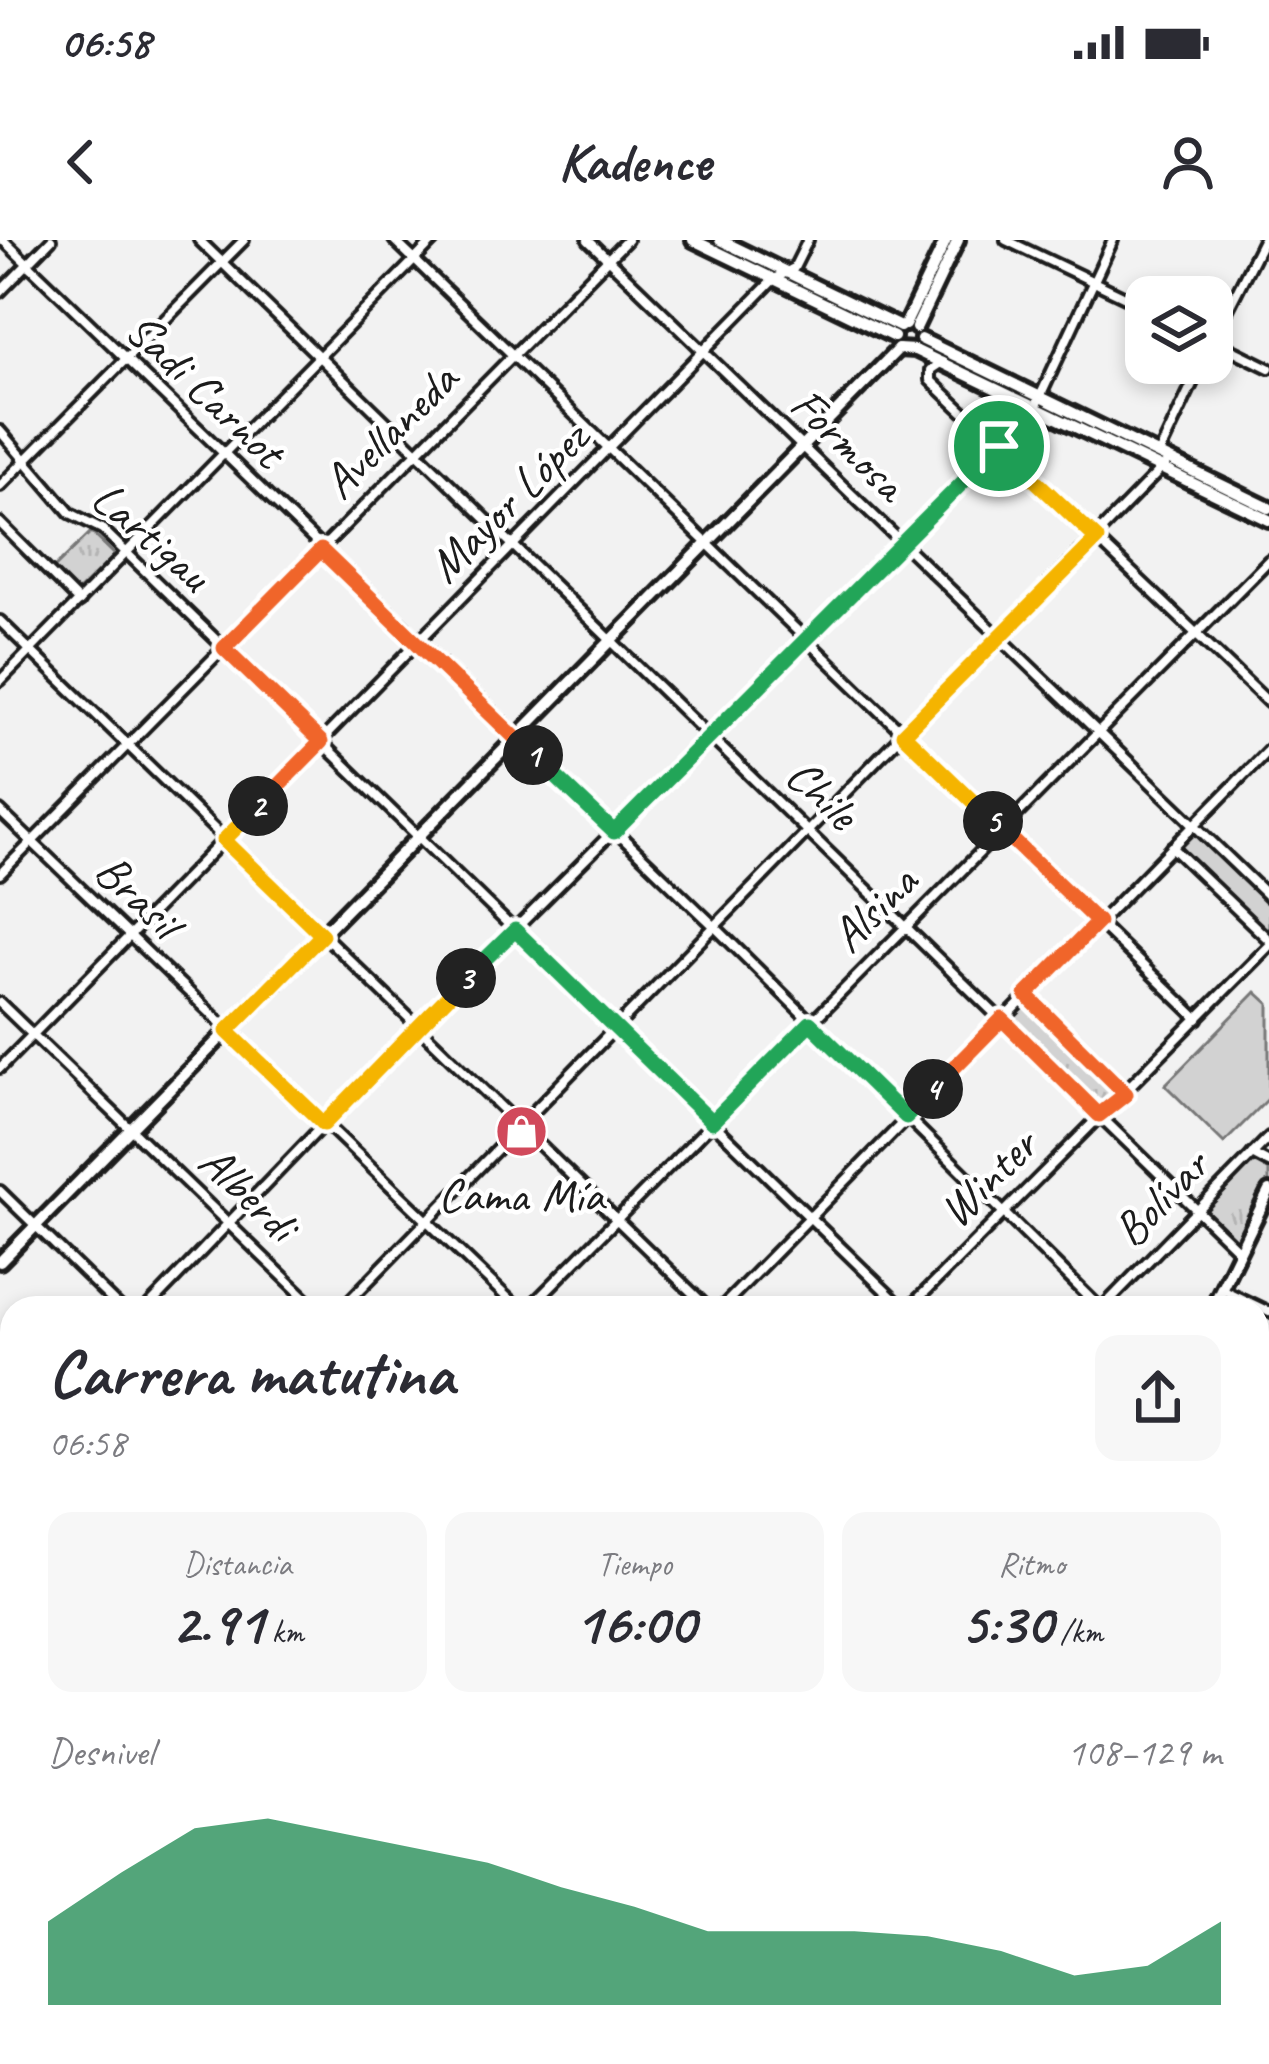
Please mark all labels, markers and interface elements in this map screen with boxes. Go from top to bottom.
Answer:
text: 06:58 [60,14,150,71]
text: Kadence [558,128,711,196]
icon: back [48,129,114,195]
icon: person [1155,129,1221,195]
map controls [1125,276,1233,384]
button: layers [1125,276,1233,384]
street label: Sadi Carnot [113,299,300,483]
street label: Avellaneda [309,348,472,511]
street label: Formosa [778,374,922,516]
pin [948,395,1050,497]
street label: Mayor López [415,406,603,595]
icon: arrive [966,413,1032,479]
street label: Lartigau [80,468,226,606]
pin: 1 [503,725,563,785]
text: 1 [526,734,540,776]
street label: Chile [774,745,874,845]
pin: 2 [228,776,288,836]
text: 2 [251,785,265,827]
pin: 5 [963,791,1023,851]
text: 5 [986,800,1000,842]
street label: Brasil [83,841,200,956]
street label: Alsina [818,851,932,965]
pin: 3 [436,948,496,1008]
text: 3 [459,957,473,999]
pin: 4 [903,1059,963,1119]
text: 4 [926,1068,940,1110]
shop icon: Cama Mía [493,1103,549,1159]
street label: Winter [926,1113,1052,1240]
street label: Alberdi [187,1132,314,1257]
street label: Bolívar [1100,1134,1224,1259]
place label: Cama Mía [438,1165,607,1225]
text: Carrera matutina [48,1332,454,1415]
button: share [1095,1335,1221,1461]
text: 06:58 [48,1419,126,1468]
text: Distancia [183,1543,292,1585]
text: Tiempo [597,1543,672,1585]
text: Ritmo [998,1543,1065,1585]
text: 2.91 [171,1585,263,1661]
text: 16:00 [574,1585,695,1661]
text: 5:30 [960,1585,1052,1661]
text: km [263,1611,304,1653]
text: /km [1052,1611,1103,1653]
text: Desnivel [48,1728,154,1777]
text: 108–129 m [1067,1728,1221,1777]

